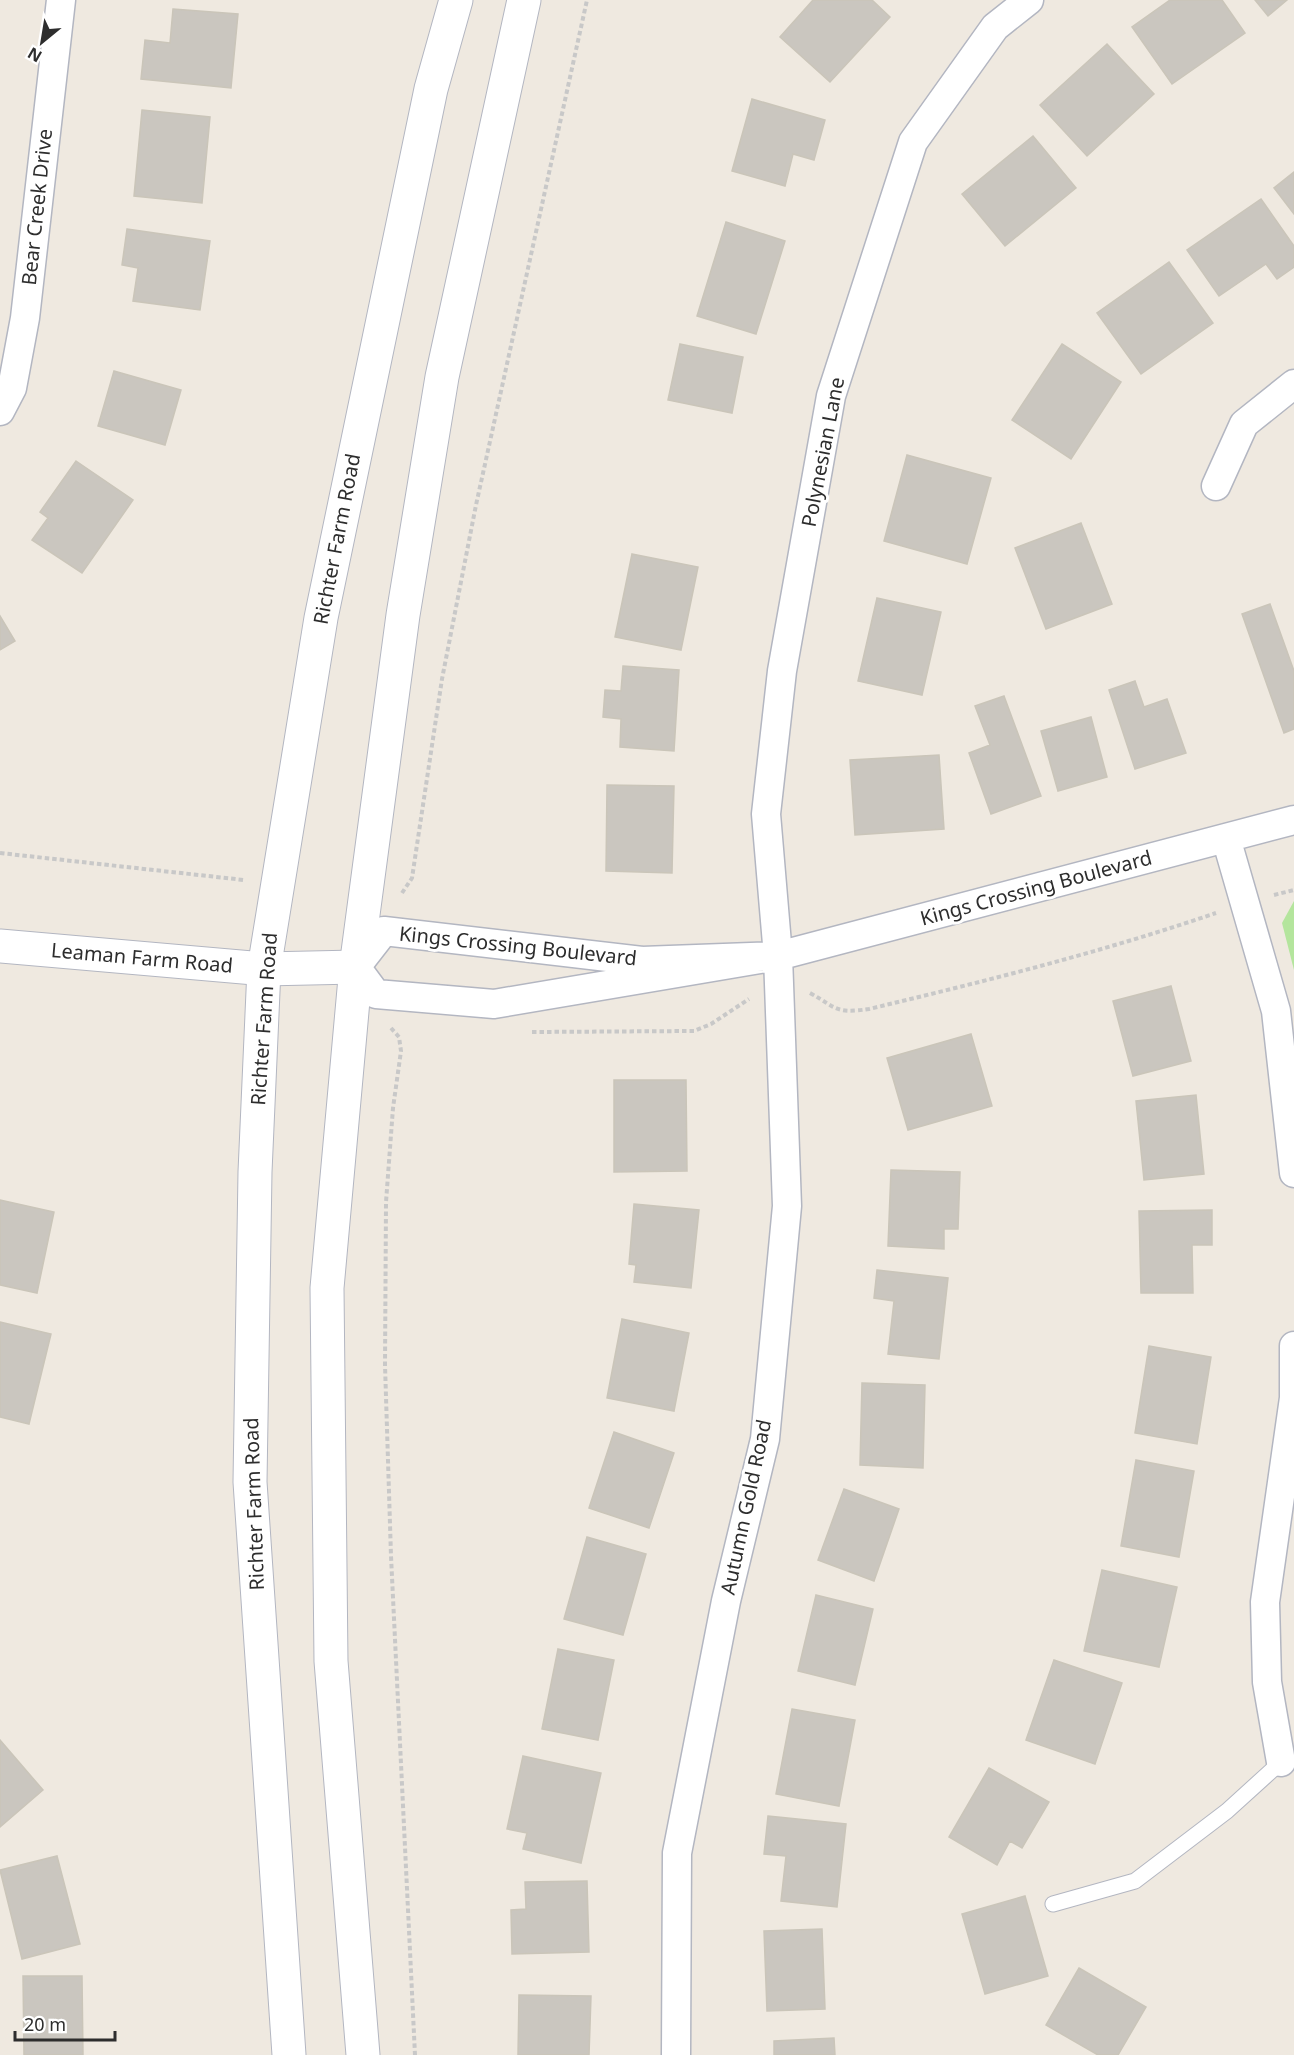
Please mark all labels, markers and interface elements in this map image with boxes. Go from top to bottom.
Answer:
north arrow [12,12,72,72]
text: N [23,42,46,68]
street label: Bear Creek Drive [15,127,58,287]
street label: Polynesian Lane [795,375,850,529]
street label: Richter Farm Road [307,451,366,627]
street label: Kings Crossing Boulevard [917,844,1155,931]
street label: Kings Crossing Boulevard [398,920,638,971]
street label: Richter Farm Road [244,932,283,1106]
street label: Leaman Farm Road [50,936,234,979]
street label: Richter Farm Road [237,1417,270,1591]
street label: Autumn Gold Road [714,1417,777,1597]
scale bar [15,2004,116,2042]
text: 20 m [24,2012,66,2036]

